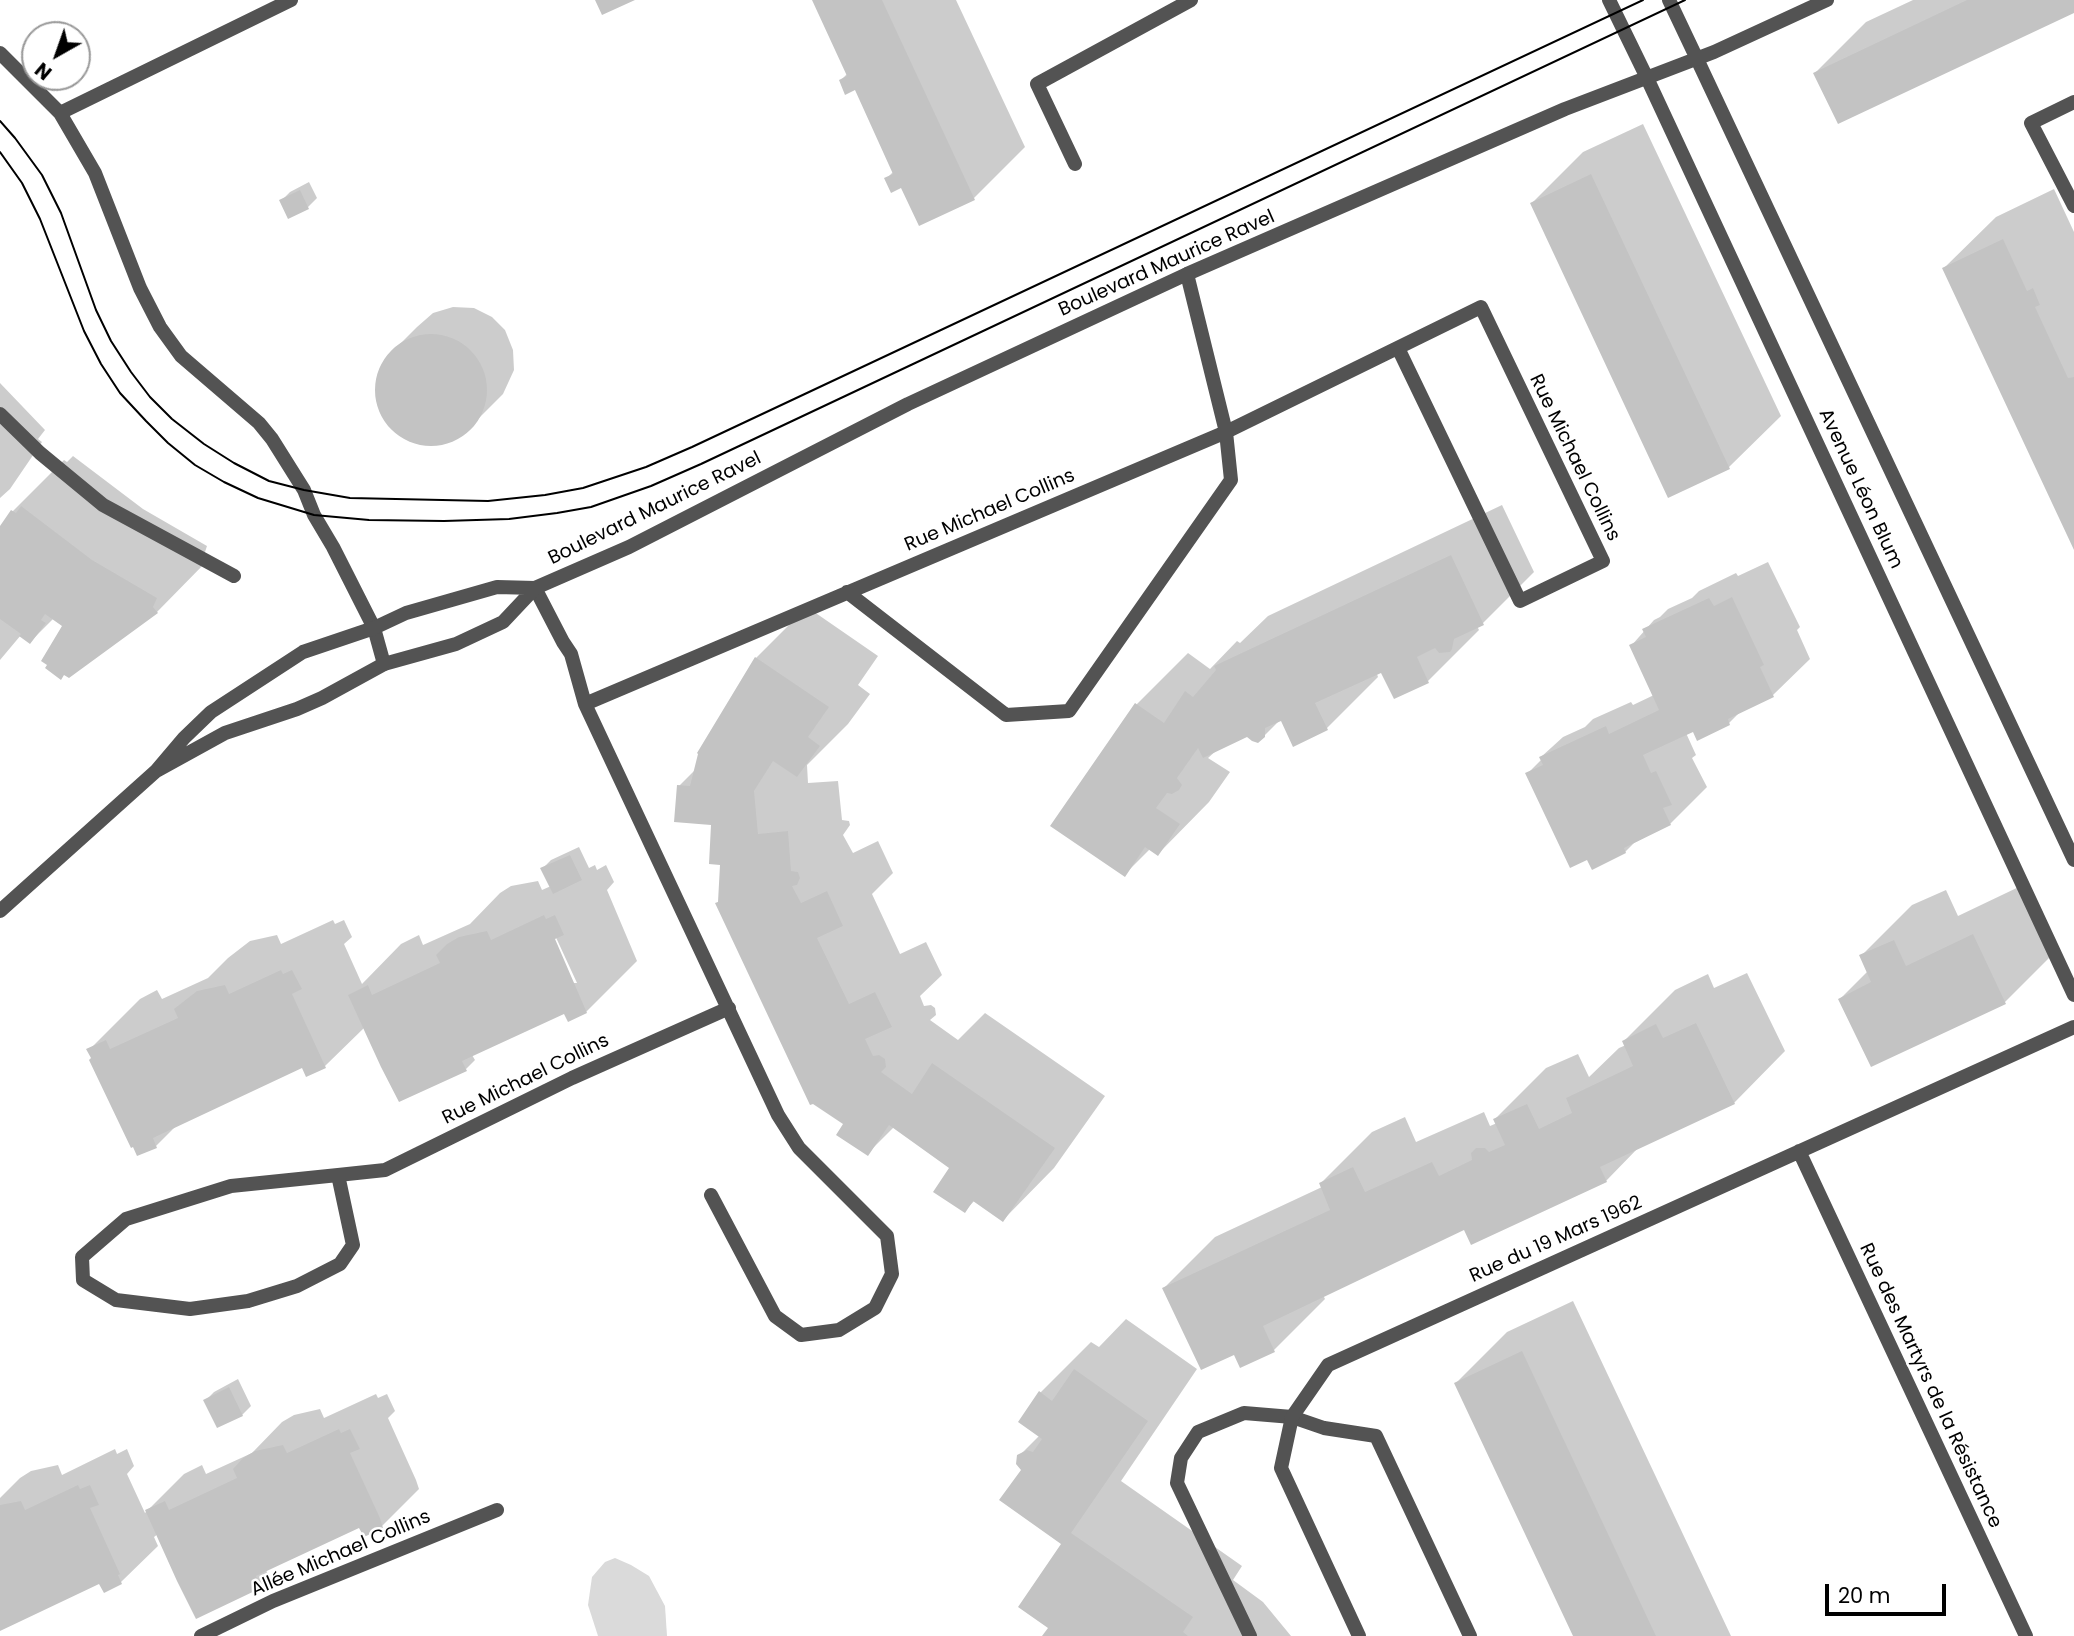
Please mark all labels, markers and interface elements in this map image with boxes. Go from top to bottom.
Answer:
north arrow [21,21,91,91]
text: N [29,56,58,86]
street label: Boulevard Maurice Ravel [1056,206,1278,322]
street label: Rue Michael Collins [1524,371,1624,545]
street label: Avenue Léon Blum [1813,405,1907,573]
street label: Boulevard Maurice Ravel [545,447,765,571]
street label: Rue Michael Collins [902,465,1078,557]
street label: Rue Michael Collins [439,1030,613,1130]
street label: Rue du 19 Mars 1962 [1466,1192,1646,1288]
street label: Rue des Martyrs de la Résistance [1854,1240,2006,1532]
street label: Allée Michael Collins [248,1506,434,1602]
scale bar [1829,1570,1950,1614]
text: 20 m [1838,1581,1891,1610]

